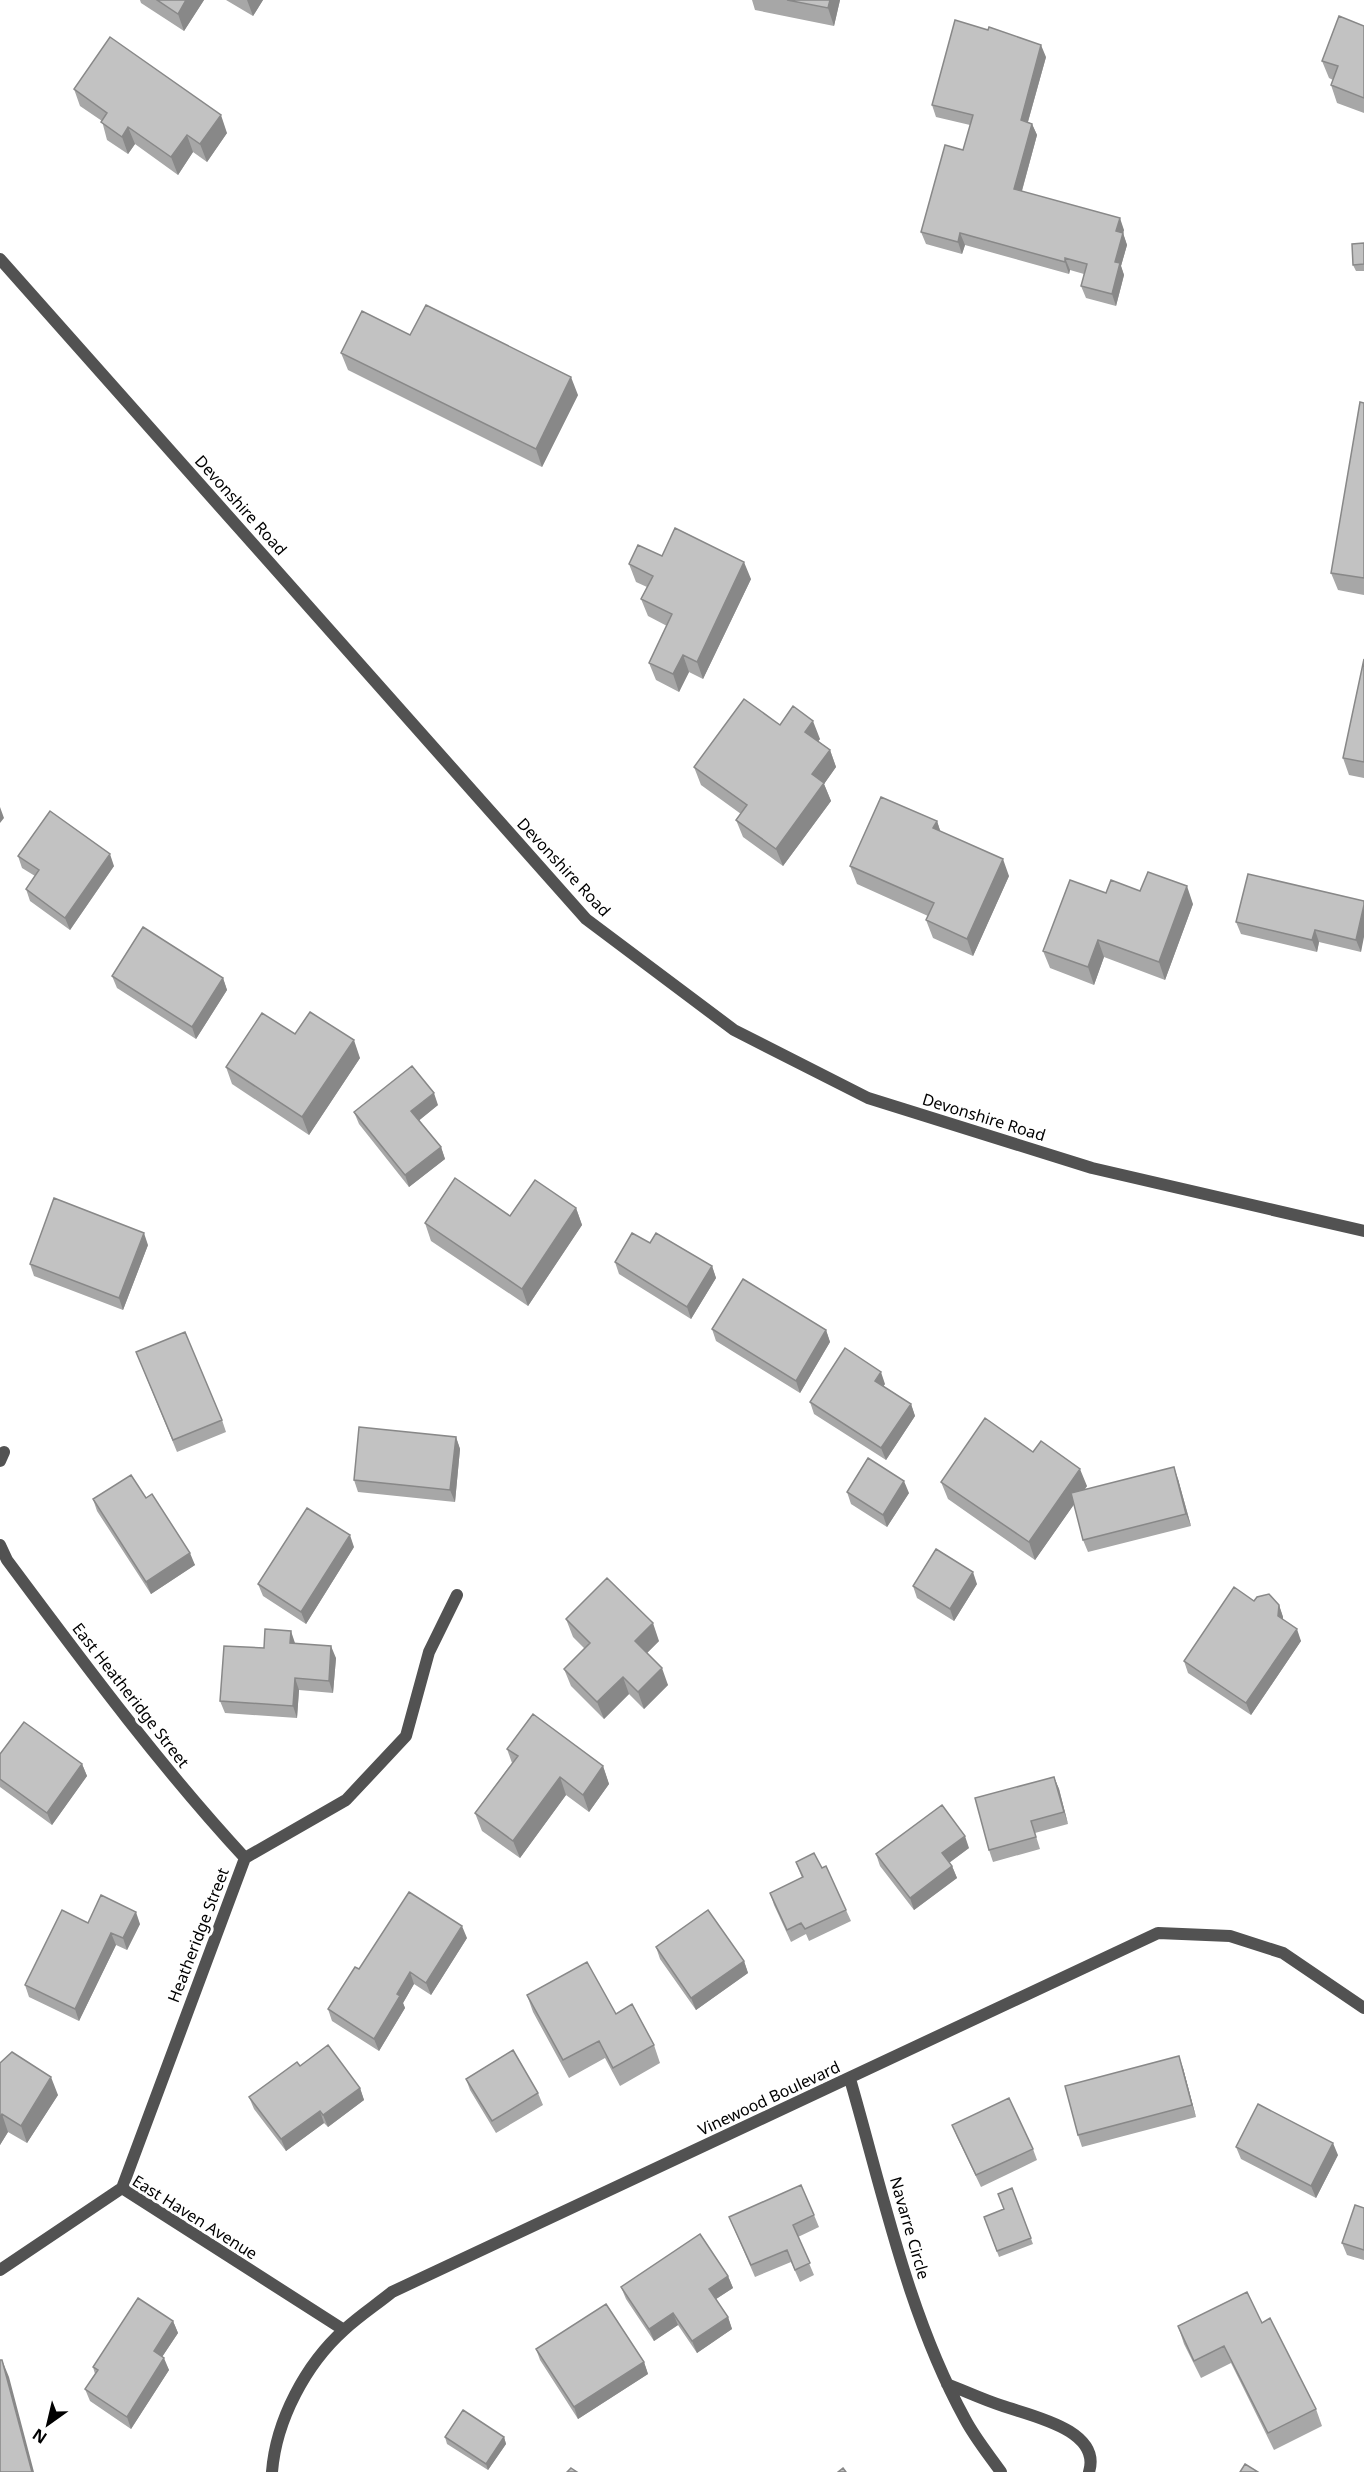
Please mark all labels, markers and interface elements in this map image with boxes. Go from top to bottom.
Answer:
street label: Devonshire Road [190,450,292,560]
street label: Devonshire Road [512,813,616,921]
street label: Devonshire Road [920,1088,1048,1146]
street label: East Heatheridge Street [67,1618,195,1772]
street label: Heatheridge Street [162,1864,234,2006]
street label: Vinewood Boulevard [694,2055,844,2141]
street label: East Haven Avenue [128,2170,262,2264]
street label: Navarre Circle [885,2174,935,2282]
north arrow [18,2394,78,2454]
text: N [28,2424,51,2449]

